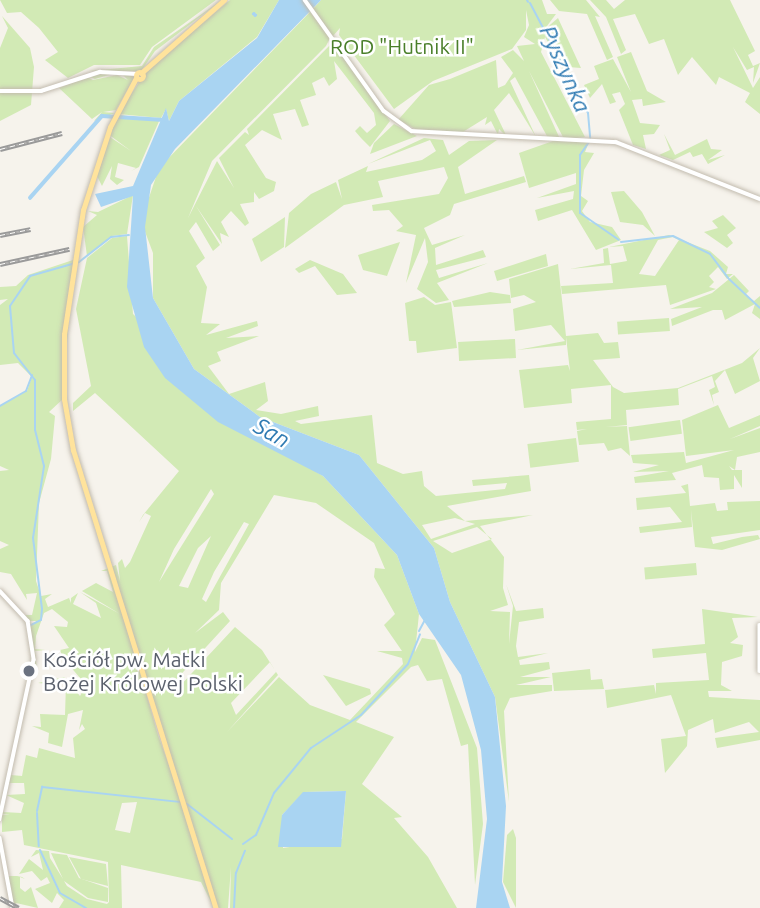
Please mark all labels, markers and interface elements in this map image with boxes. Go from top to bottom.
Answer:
water label: Pyszynka [534,21,596,117]
park label: ROD "Hutnik II" [330,33,474,59]
water label: San [249,412,295,454]
place label: Kościół pw. Matki Bożej Królowej Polski [43,646,243,696]
marker: Kościół pw. Matki Bożej Królowej Polski [21,663,37,679]

